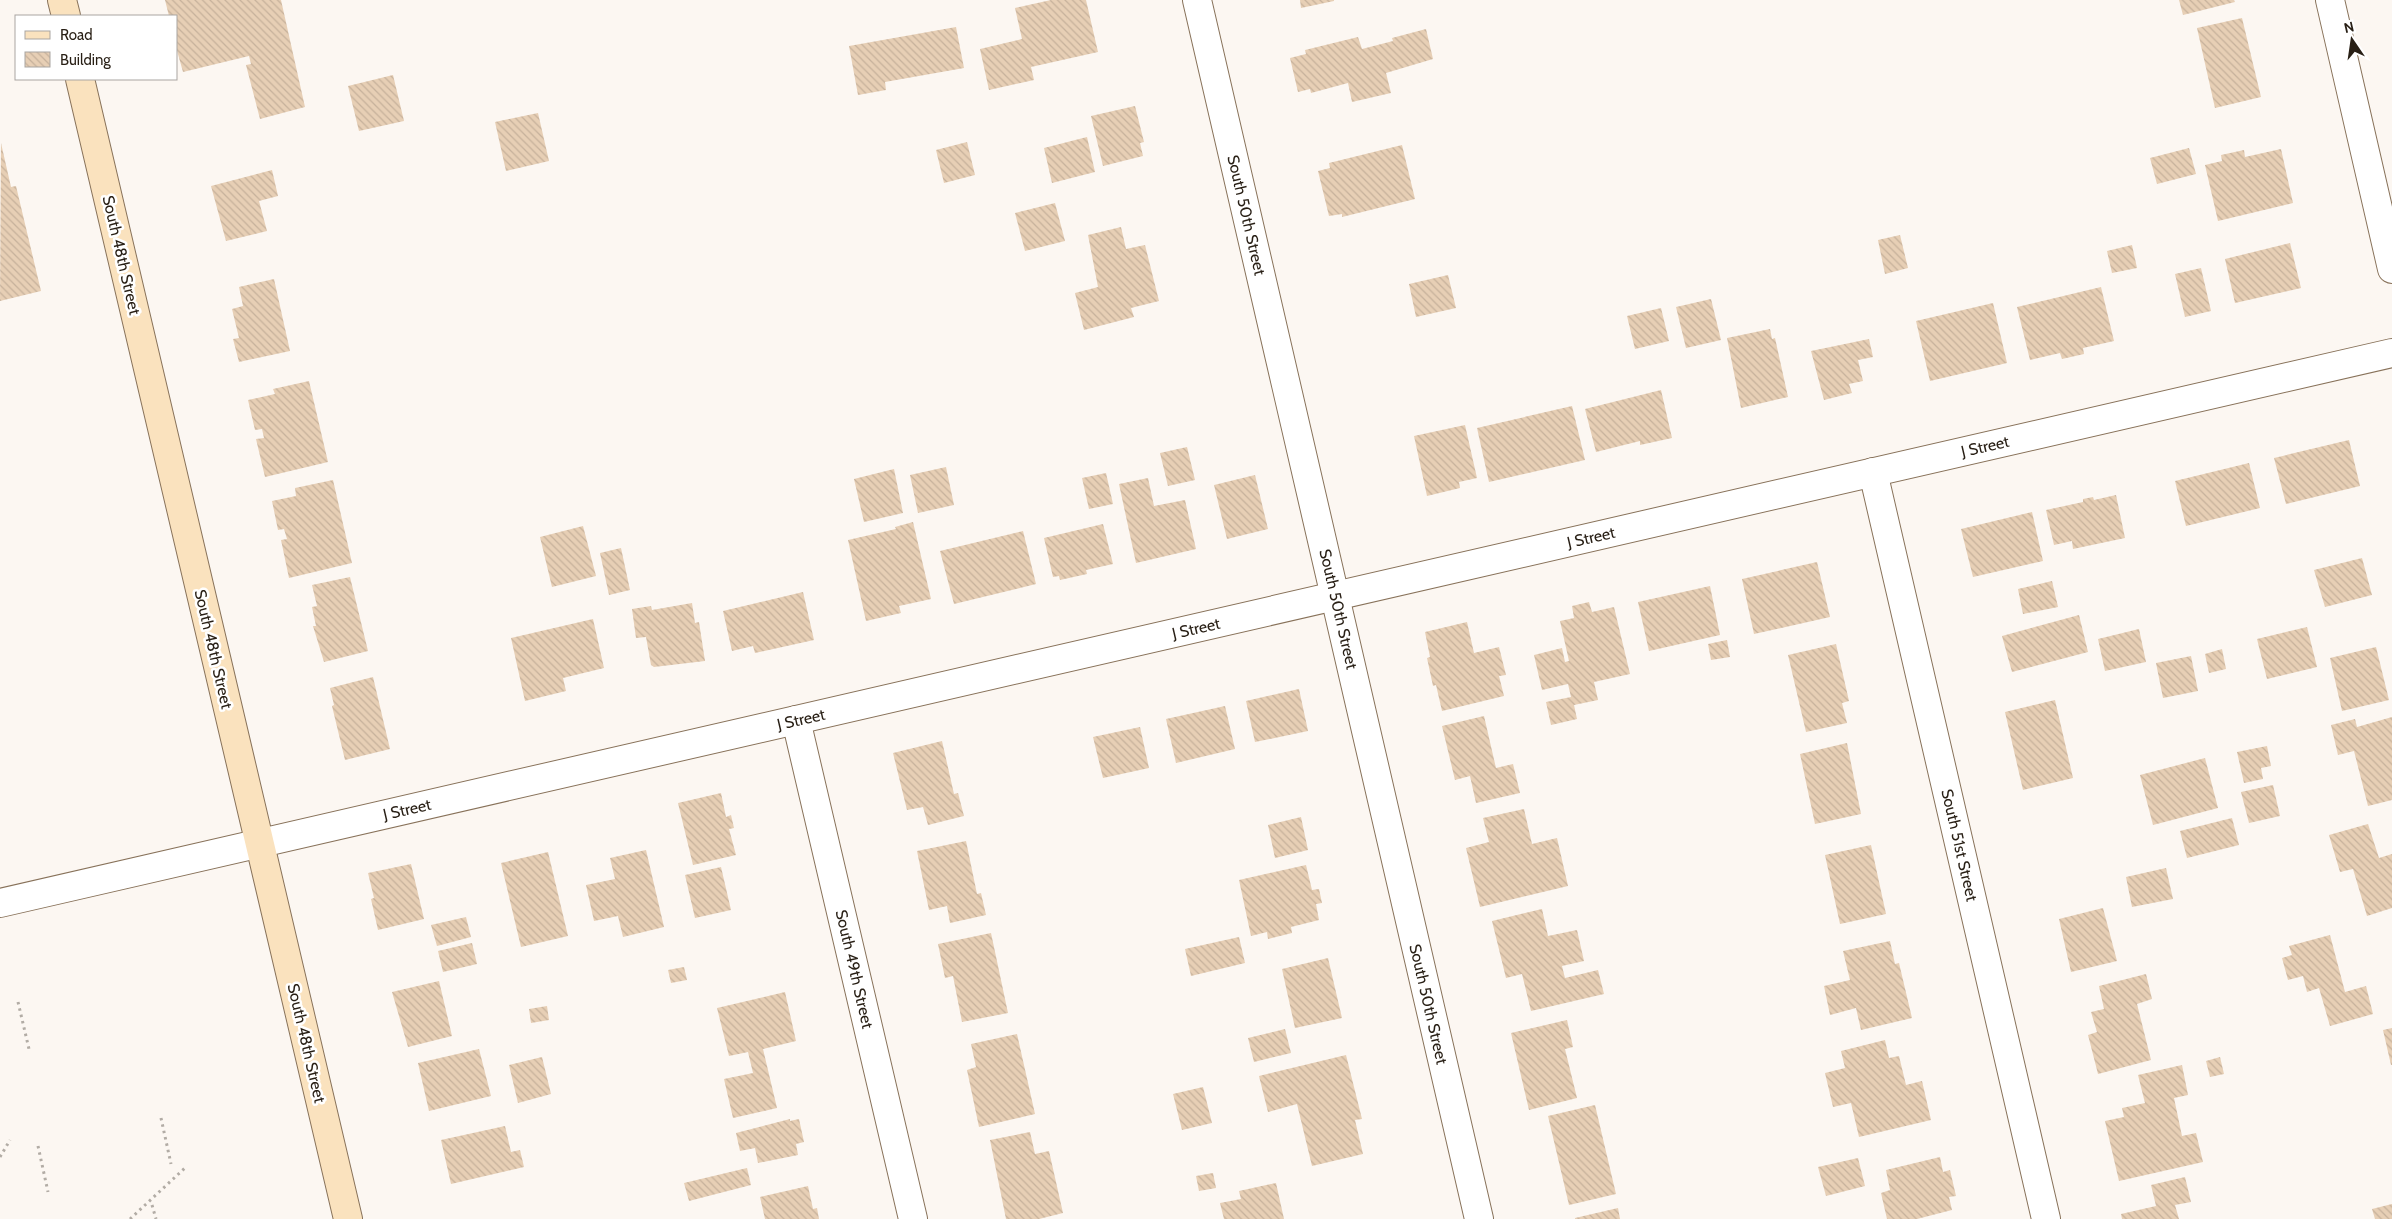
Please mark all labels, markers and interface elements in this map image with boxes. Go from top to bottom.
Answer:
legend [15,15,178,80]
north arrow [2327,15,2377,65]
text: N [2342,17,2356,37]
text: Road [60,26,93,44]
text: Building [60,51,111,69]
street label: South 50th Street [1223,153,1270,278]
street label: South 48th Street [99,194,145,317]
street label: J Street [1958,432,2012,461]
street label: J Street [1564,523,1618,552]
street label: South 50th Street [1315,547,1362,672]
street label: South 48th Street [191,588,237,711]
street label: J Street [1169,614,1223,643]
street label: J Street [774,705,828,734]
street label: South 51st Street [1937,787,1982,904]
street label: J Street [380,795,434,824]
street label: South 49th Street [832,908,878,1031]
street label: South 50th Street [1405,942,1452,1067]
street label: South 48th Street [284,982,330,1105]

